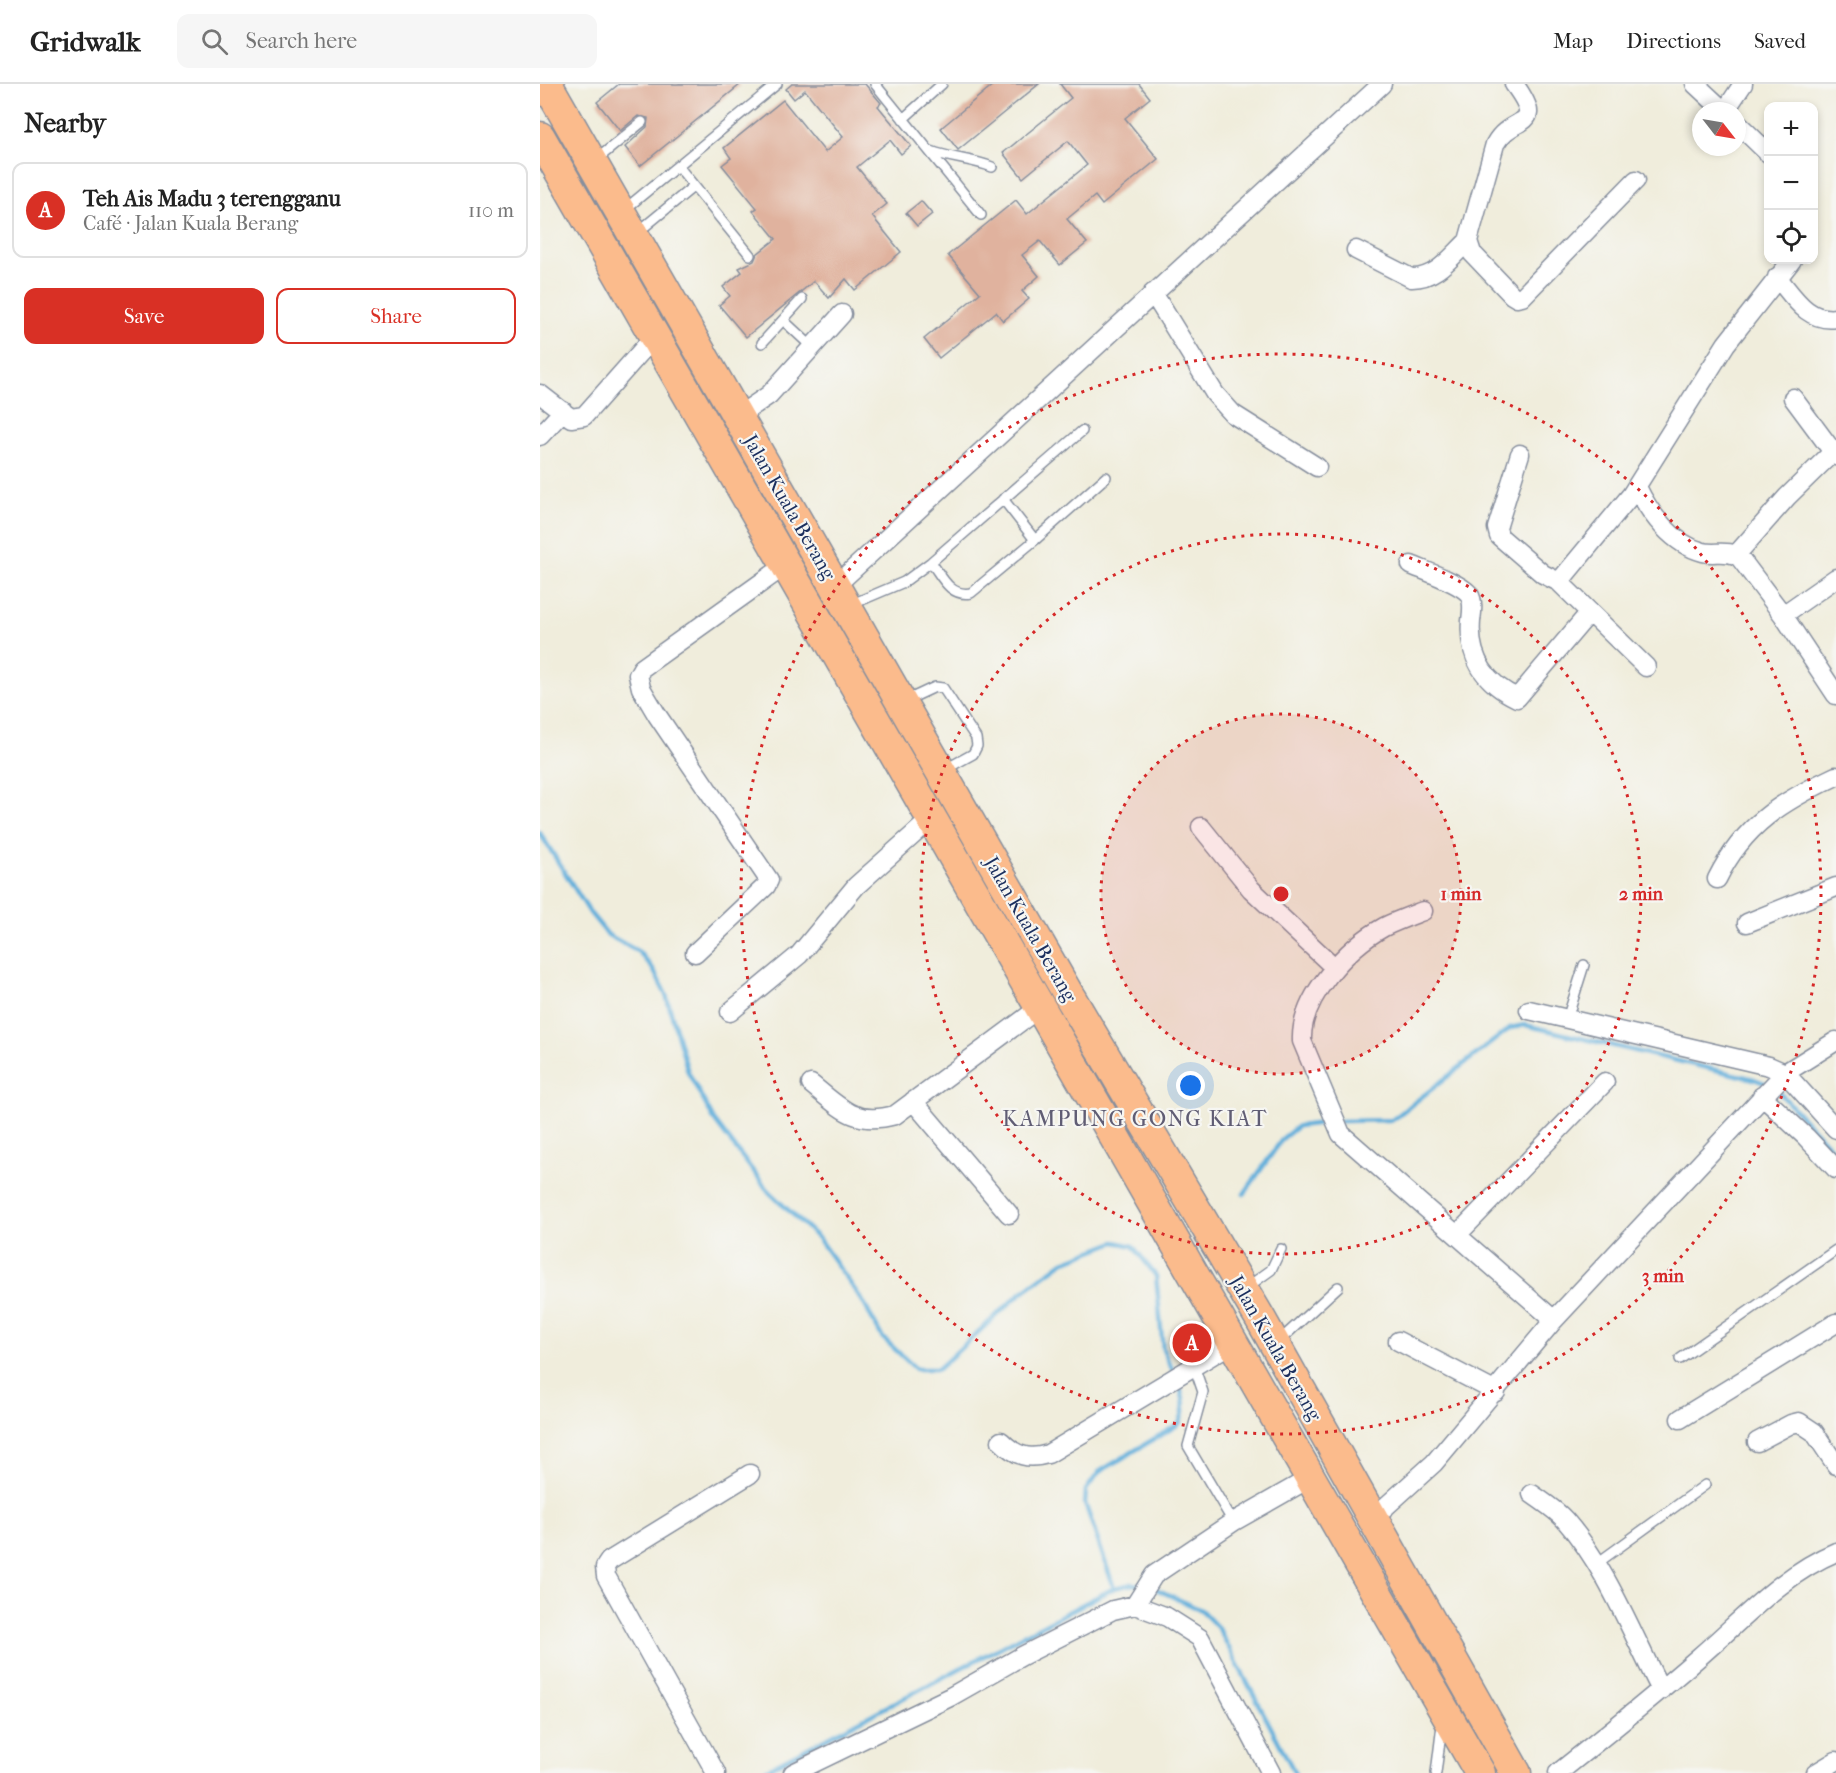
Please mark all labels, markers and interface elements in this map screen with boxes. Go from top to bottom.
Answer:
search box [177,14,597,68]
text: Gridwalk [30,25,141,58]
icon: search [198,25,231,58]
text: Search here [246,28,357,54]
text: Map [1553,29,1593,53]
text: Directions [1626,29,1721,53]
text: Saved [1754,29,1806,53]
north arrow [1692,102,1746,156]
map controls [1764,102,1818,264]
button: + [1764,102,1818,156]
text: Nearby [24,108,106,139]
button: − [1764,156,1818,210]
text: Teh Ais Madu 3 terengganu [83,186,341,212]
text: A [39,199,52,222]
text: 110 m [468,199,514,222]
button: locate [1764,210,1818,264]
text: Café · Jalan Kuala Berang [83,212,298,235]
button: Save [24,288,264,344]
button: Share [276,288,516,344]
street label: Jalan Kuala Berang [738,429,841,584]
street label: Jalan Kuala Berang [979,851,1082,1006]
centre of rings [1271,884,1291,904]
text: 1 min [1440,884,1482,905]
text: 2 min [1619,884,1663,905]
your location [1176,1071,1205,1100]
district label: KAMPUNG GONG KIAT [1002,1106,1268,1132]
text: 3 min [1642,1266,1685,1287]
street label: Jalan Kuala Berang [1224,1270,1327,1425]
pin: A [1172,1320,1212,1366]

